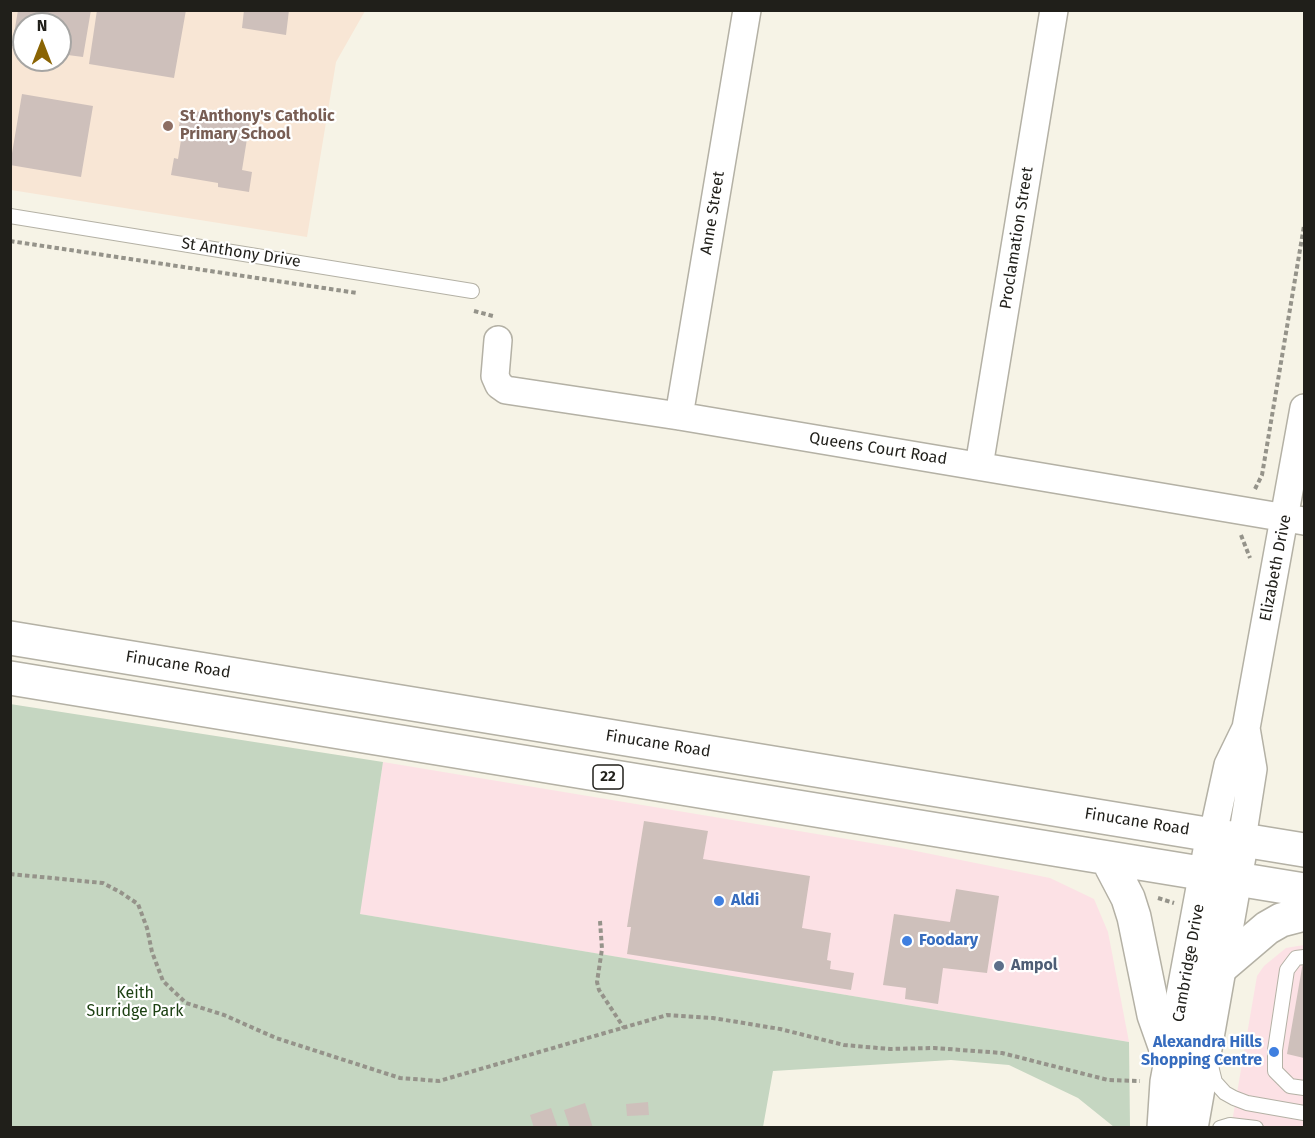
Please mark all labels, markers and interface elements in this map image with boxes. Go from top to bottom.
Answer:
north arrow [12,12,72,72]
text: N [37,16,47,35]
place label: St Anthony's Catholic Primary School [180,107,335,145]
marker: St Anthony's Catholic Primary School [161,119,175,133]
street label: Proclamation Street [996,165,1038,311]
street label: Anne Street [697,170,729,256]
street label: St Anthony Drive [180,234,302,272]
street label: Queens Court Road [808,429,948,469]
street label: Elizabeth Drive [1256,513,1296,623]
street label: Finucane Road [124,647,232,683]
street label: Finucane Road [604,726,712,762]
road number: 22 [593,765,623,789]
street label: Finucane Road [1083,804,1191,840]
place label: Aldi [731,891,759,911]
marker: Aldi [712,894,726,908]
street label: Cambridge Drive [1169,902,1209,1024]
place label: Foodary [919,931,978,951]
marker: Foodary [900,934,914,948]
place label: Ampol [1011,956,1058,976]
marker: Ampol [992,959,1006,973]
park label: Keith Surridge Park [87,984,183,1022]
place label: Alexandra Hills Shopping Centre [1141,1033,1262,1071]
marker: Alexandra Hills Shopping Centre [1267,1045,1281,1059]

